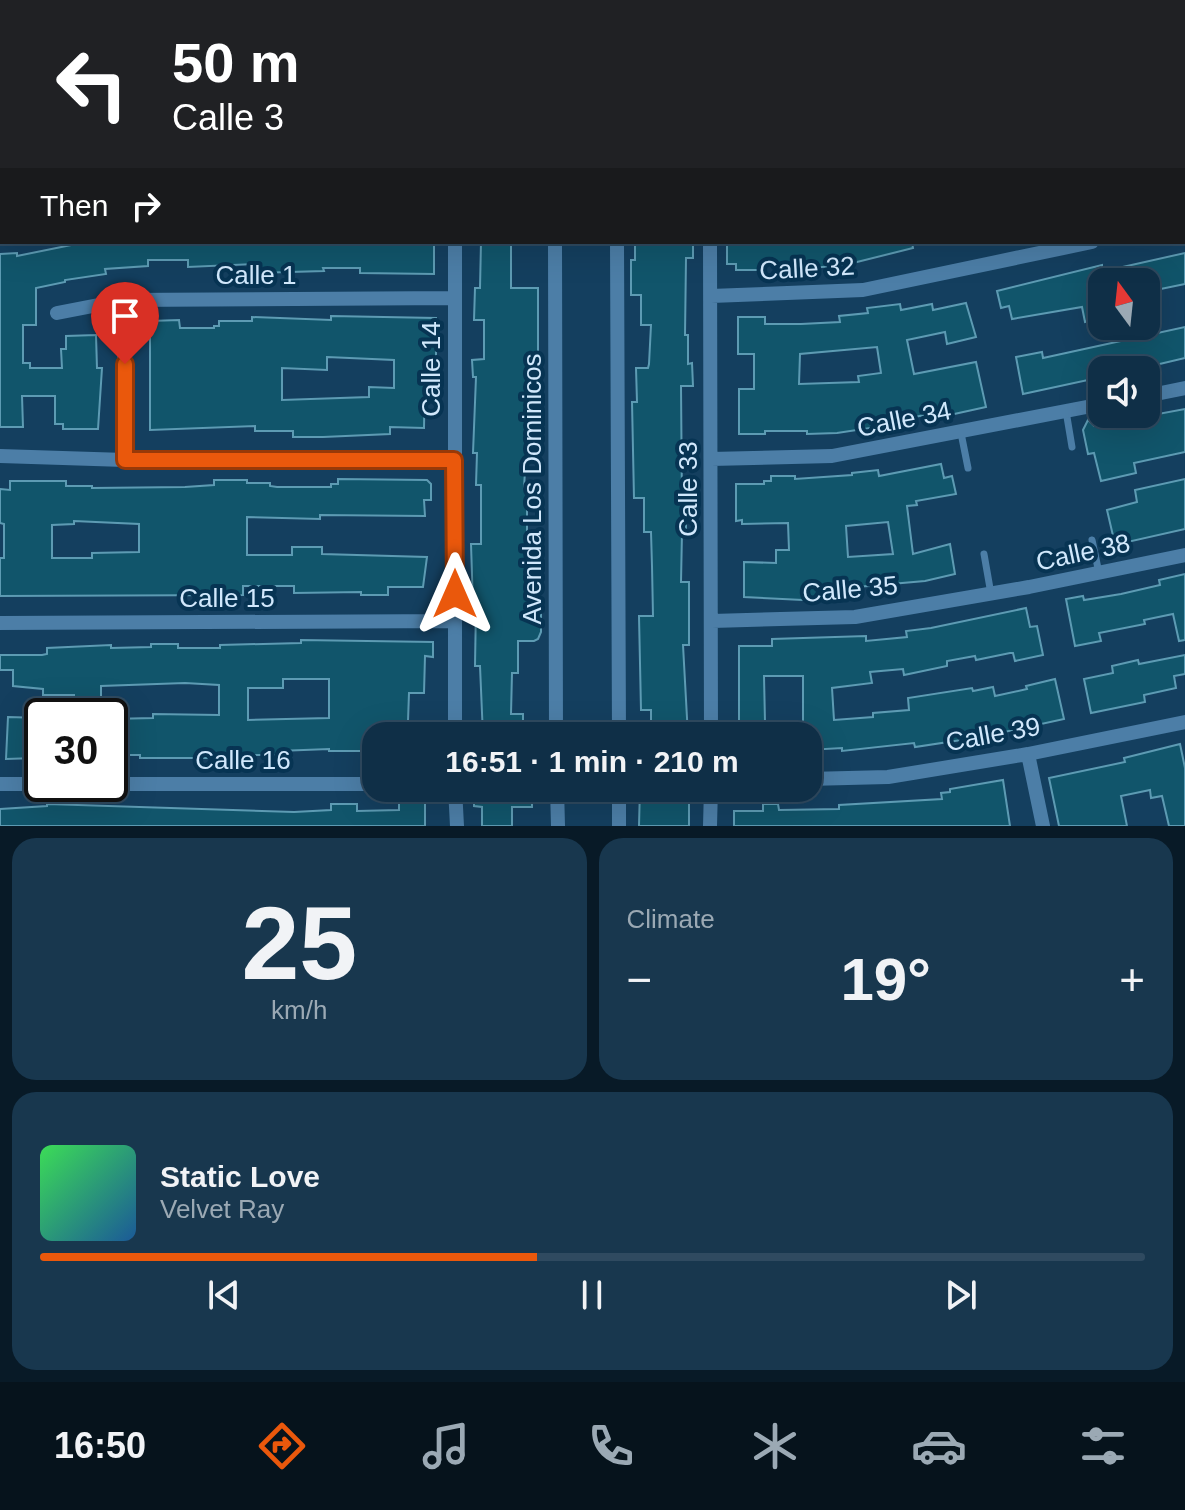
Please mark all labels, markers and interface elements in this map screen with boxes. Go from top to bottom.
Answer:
text: 50 m [172,31,300,94]
icon: left [40,32,144,136]
text: Calle 3 [172,97,284,138]
icon: right [124,184,168,228]
text: Then [40,189,108,222]
street label: Calle 32 [759,251,855,285]
street label: Calle 1 [216,260,296,290]
north arrow [1088,268,1160,340]
map controls [1088,268,1160,428]
pin [91,282,159,364]
icon: arrive [103,294,147,338]
street label: Calle 14 [416,321,446,417]
street label: Avenida Los Dominicos [517,353,547,625]
button: sound [1088,356,1160,428]
street label: Calle 34 [854,395,954,443]
street label: Calle 33 [673,441,703,537]
street label: Calle 38 [1033,527,1133,577]
position arrow [413,552,497,636]
street label: Calle 35 [801,570,899,608]
street label: Calle 15 [179,583,275,613]
speed limit sign: 30 [24,698,128,802]
street label: Calle 39 [943,711,1043,757]
street label: Calle 16 [195,745,291,775]
text: 16:51 · 1 min · 210 m [445,745,739,778]
text: 25 [241,885,357,1001]
text: Climate [627,904,715,934]
text: 19° [840,946,931,1013]
text: − [627,955,652,1004]
text: + [1119,955,1145,1004]
text: km/h [271,995,327,1025]
text: Static Love [160,1160,320,1193]
text: Velvet Ray [160,1194,284,1224]
icon: previous [202,1273,246,1317]
icon: pause [570,1273,614,1317]
icon: next [939,1273,983,1317]
icon: directions [254,1418,310,1474]
icon: music [418,1418,474,1474]
icon: phone [583,1418,639,1474]
icon: climate [747,1418,803,1474]
icon: car [911,1418,967,1474]
icon: filters [1075,1418,1131,1474]
text: 16:50 [54,1425,146,1466]

